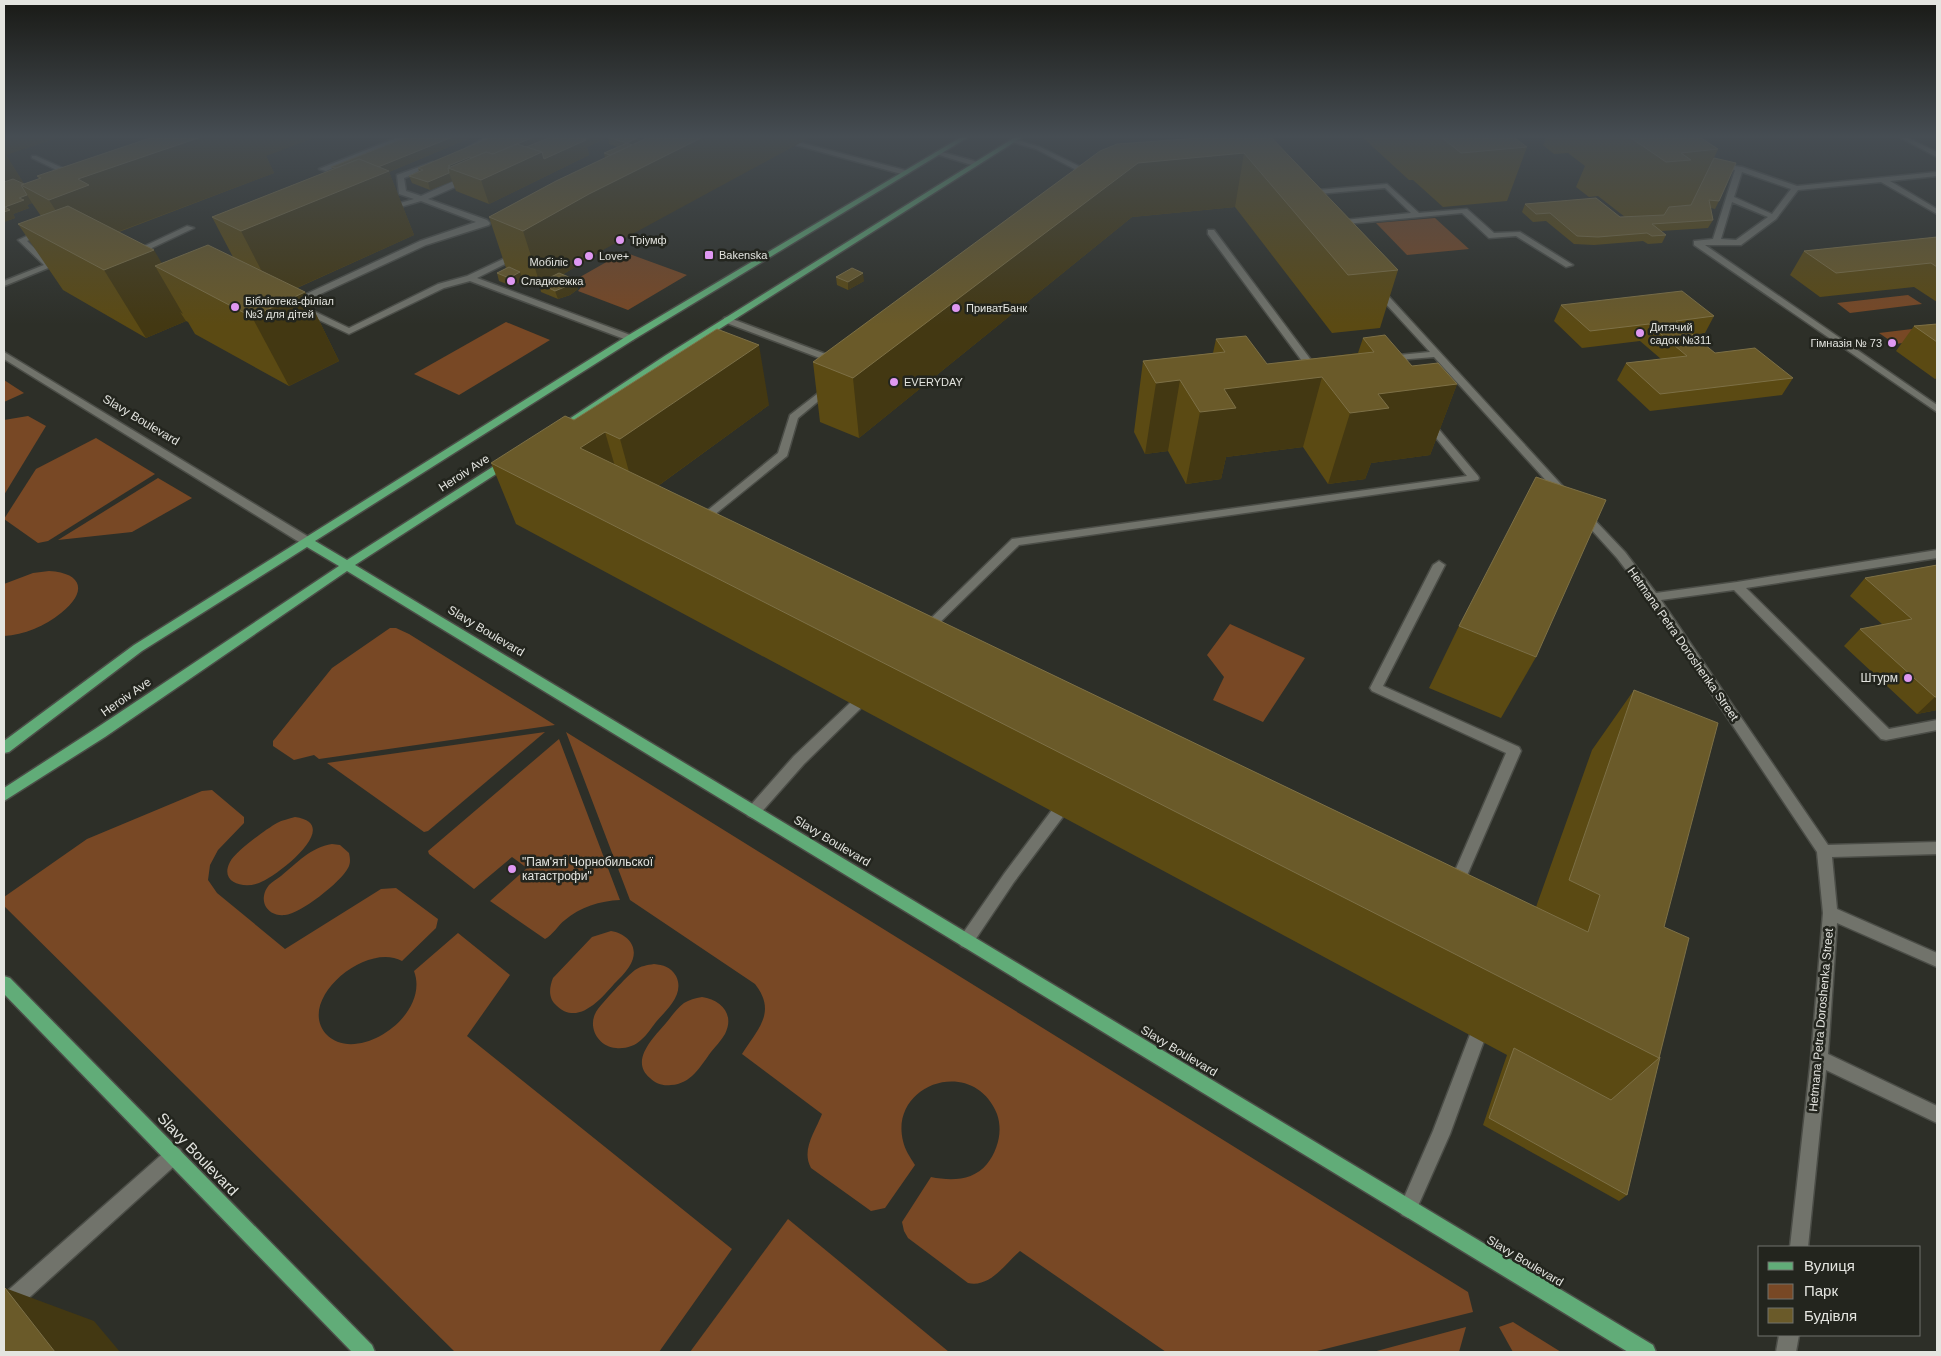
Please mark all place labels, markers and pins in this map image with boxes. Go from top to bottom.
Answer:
marker: Тріумф [614,234,626,246]
place label: Тріумф [630,234,667,246]
marker: Bakenska [703,249,715,261]
place label: Bakenska [719,249,768,261]
marker: Love+ [583,250,595,262]
place label: Love+ [599,250,629,262]
place label: Мобіліс [529,256,568,268]
marker: Мобіліс [572,256,584,268]
marker: Сладкоежка [505,275,517,287]
place label: Сладкоежка [521,275,584,287]
place label: Бібліотека-філіал №3 для дітей [245,295,334,320]
marker: Бібліотека-філіал №3 для дітей [229,301,241,313]
marker: ПриватБанк [950,302,962,314]
place label: ПриватБанк [966,302,1027,314]
place label: Дитячий садок №311 [1650,321,1711,346]
marker: Дитячий садок №311 [1634,327,1646,339]
place label: Гімназія № 73 [1810,337,1882,349]
marker: Гімназія № 73 [1886,337,1898,349]
marker: EVERYDAY [888,376,900,388]
place label: EVERYDAY [904,376,964,388]
place label: Штурм [1861,671,1898,685]
marker: Штурм [1902,672,1914,684]
place label: "Пам'яті Чорнобильскої катастрофи" [522,855,654,883]
marker: "Пам'яті Чорнобильскої катастрофи" [506,863,518,875]

